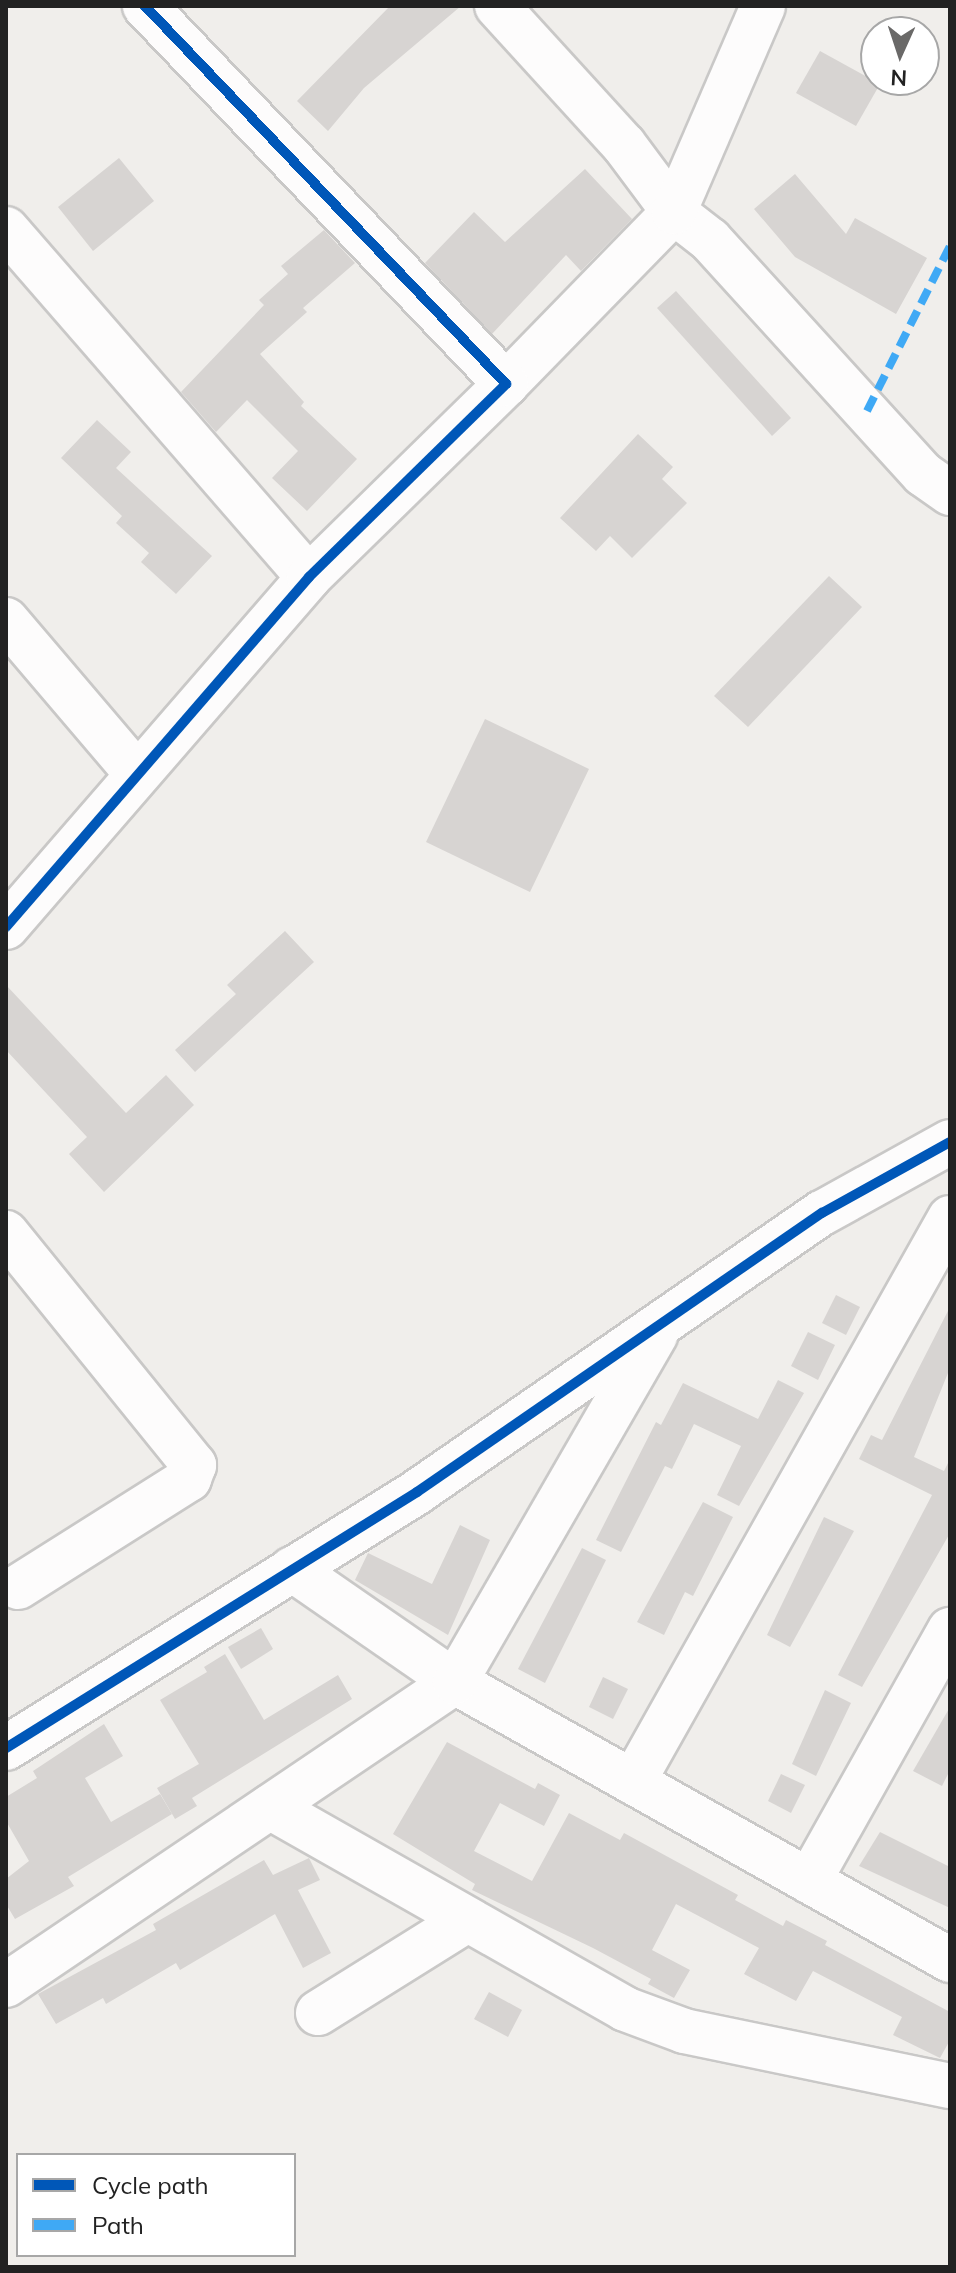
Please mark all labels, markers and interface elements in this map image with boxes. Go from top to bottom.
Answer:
north arrow [860,16,940,96]
text: N [890,64,908,92]
legend [16,2153,296,2257]
text: Cycle path [92,2170,209,2200]
text: Path [92,2210,144,2240]

